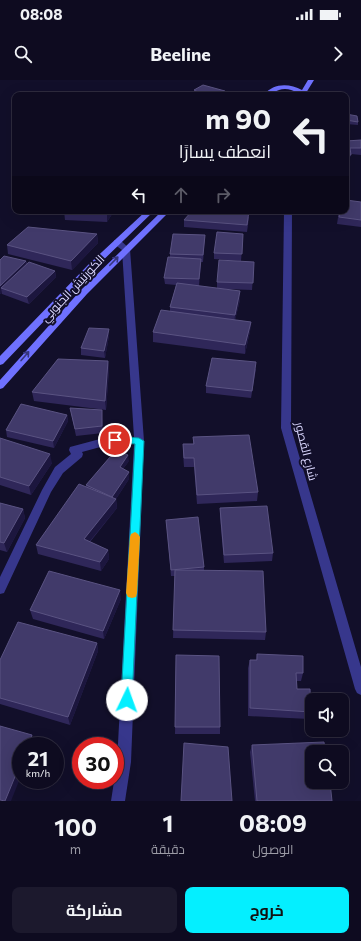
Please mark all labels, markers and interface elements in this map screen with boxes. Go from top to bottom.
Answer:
text: 08:08 [20,5,62,23]
icon: search [12,43,34,65]
text: Beeline [150,43,211,65]
icon: forward [327,43,349,65]
text: 90 m [205,101,271,135]
icon: left [285,108,337,160]
text: انعطف يسارًا [179,140,271,162]
icon: left [128,184,150,206]
icon: ahead [170,184,192,206]
icon: right [212,184,234,206]
street label: الكورنيش الجنوبي [37,252,110,327]
one-way arrow [109,256,119,266]
one-way arrow [21,351,30,362]
street label: شارع القصور [291,419,321,482]
pin [98,423,132,457]
icon: arrive [104,429,126,451]
position arrow [106,679,148,721]
map controls [305,693,349,789]
button: sound [305,693,349,737]
speed limit sign: 30 [72,737,124,789]
button: search [305,745,349,789]
text: 21 [28,746,48,770]
text: km/h [26,767,50,779]
text: 1 [162,808,173,837]
text: 08:09 [239,808,307,837]
text: 100 [54,812,97,841]
text: m [70,841,81,857]
text: دقيقة [151,841,185,857]
text: الوصول [252,841,294,857]
button: مشاركة [12,887,177,933]
button: خروج [185,887,349,933]

